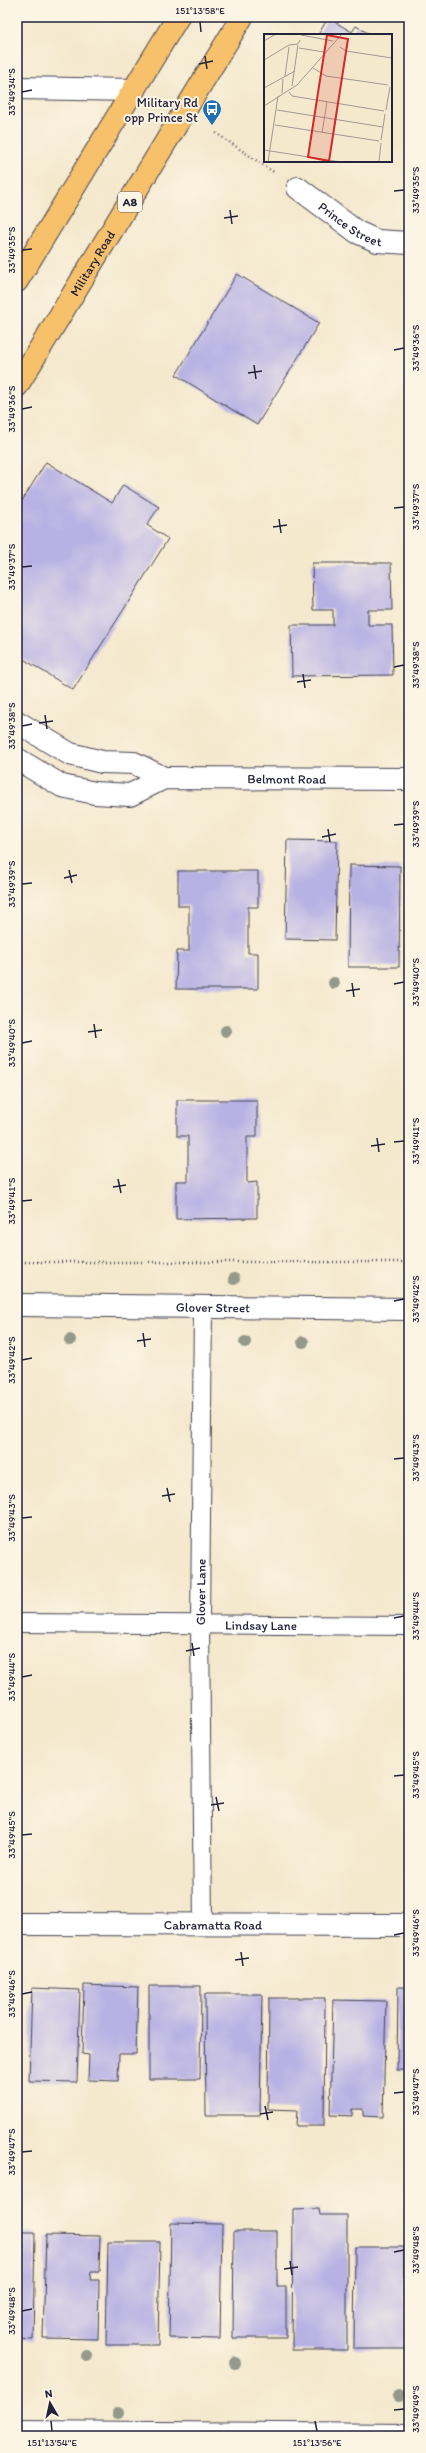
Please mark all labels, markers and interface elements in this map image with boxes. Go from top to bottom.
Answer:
text: 151°13'58"E [175,4,225,17]
inset map [264,34,392,162]
text: 33°49'34"S [5,68,18,116]
place label: Military Rd opp Prince St [125,95,198,125]
bus stop icon: Military Rd opp Prince St [201,98,223,126]
text: 33°49'35"S [409,166,422,213]
road number: A8 [118,192,142,212]
street label: Prince Street [316,199,382,249]
text: 33°49'35"S [5,226,18,273]
street label: Military Road [66,227,118,299]
text: 33°49'36"S [409,324,422,371]
text: 33°49'36"S [5,385,18,432]
text: 33°49'37"S [409,483,422,530]
text: 33°49'37"S [5,543,18,590]
text: 33°49'38"S [409,641,422,689]
text: 33°49'38"S [5,702,18,750]
street label: Belmont Road [247,771,326,786]
text: 33°49'39"S [409,800,422,847]
text: 33°49'39"S [5,860,18,907]
text: 33°49'40"S [409,957,422,1006]
text: 33°49'40"S [5,1018,18,1067]
text: 33°49'41"S [409,1117,422,1164]
text: 33°49'41"S [5,1177,18,1224]
text: 33°49'42"S [409,1275,422,1323]
street label: Glover Street [176,1299,250,1315]
text: 33°49'42"S [5,1336,18,1384]
text: 33°49'43"S [409,1434,422,1482]
text: 33°49'43"S [5,1494,18,1542]
street label: Glover Lane [192,1559,208,1625]
text: 33°49'44"S [409,1592,422,1640]
street label: Lindsay Lane [225,1617,297,1633]
text: 33°49'44"S [5,1653,18,1701]
text: 33°49'45"S [409,1751,422,1799]
text: 33°49'45"S [5,1811,18,1859]
text: 33°49'46"S [409,1909,422,1957]
street label: Cabramatta Road [164,1917,262,1932]
text: 33°49'46"S [5,1970,18,2018]
text: 33°49'47"S [409,2068,422,2116]
text: 33°49'47"S [5,2128,18,2176]
text: 33°49'48"S [409,2226,422,2274]
text: 33°49'48"S [5,2287,18,2335]
north arrow [30,2383,70,2423]
text: 33°49'49"S [409,2385,422,2433]
text: N [44,2387,53,2401]
text: 151°13'54"E [27,2436,77,2449]
text: 151°13'56"E [292,2436,342,2449]

